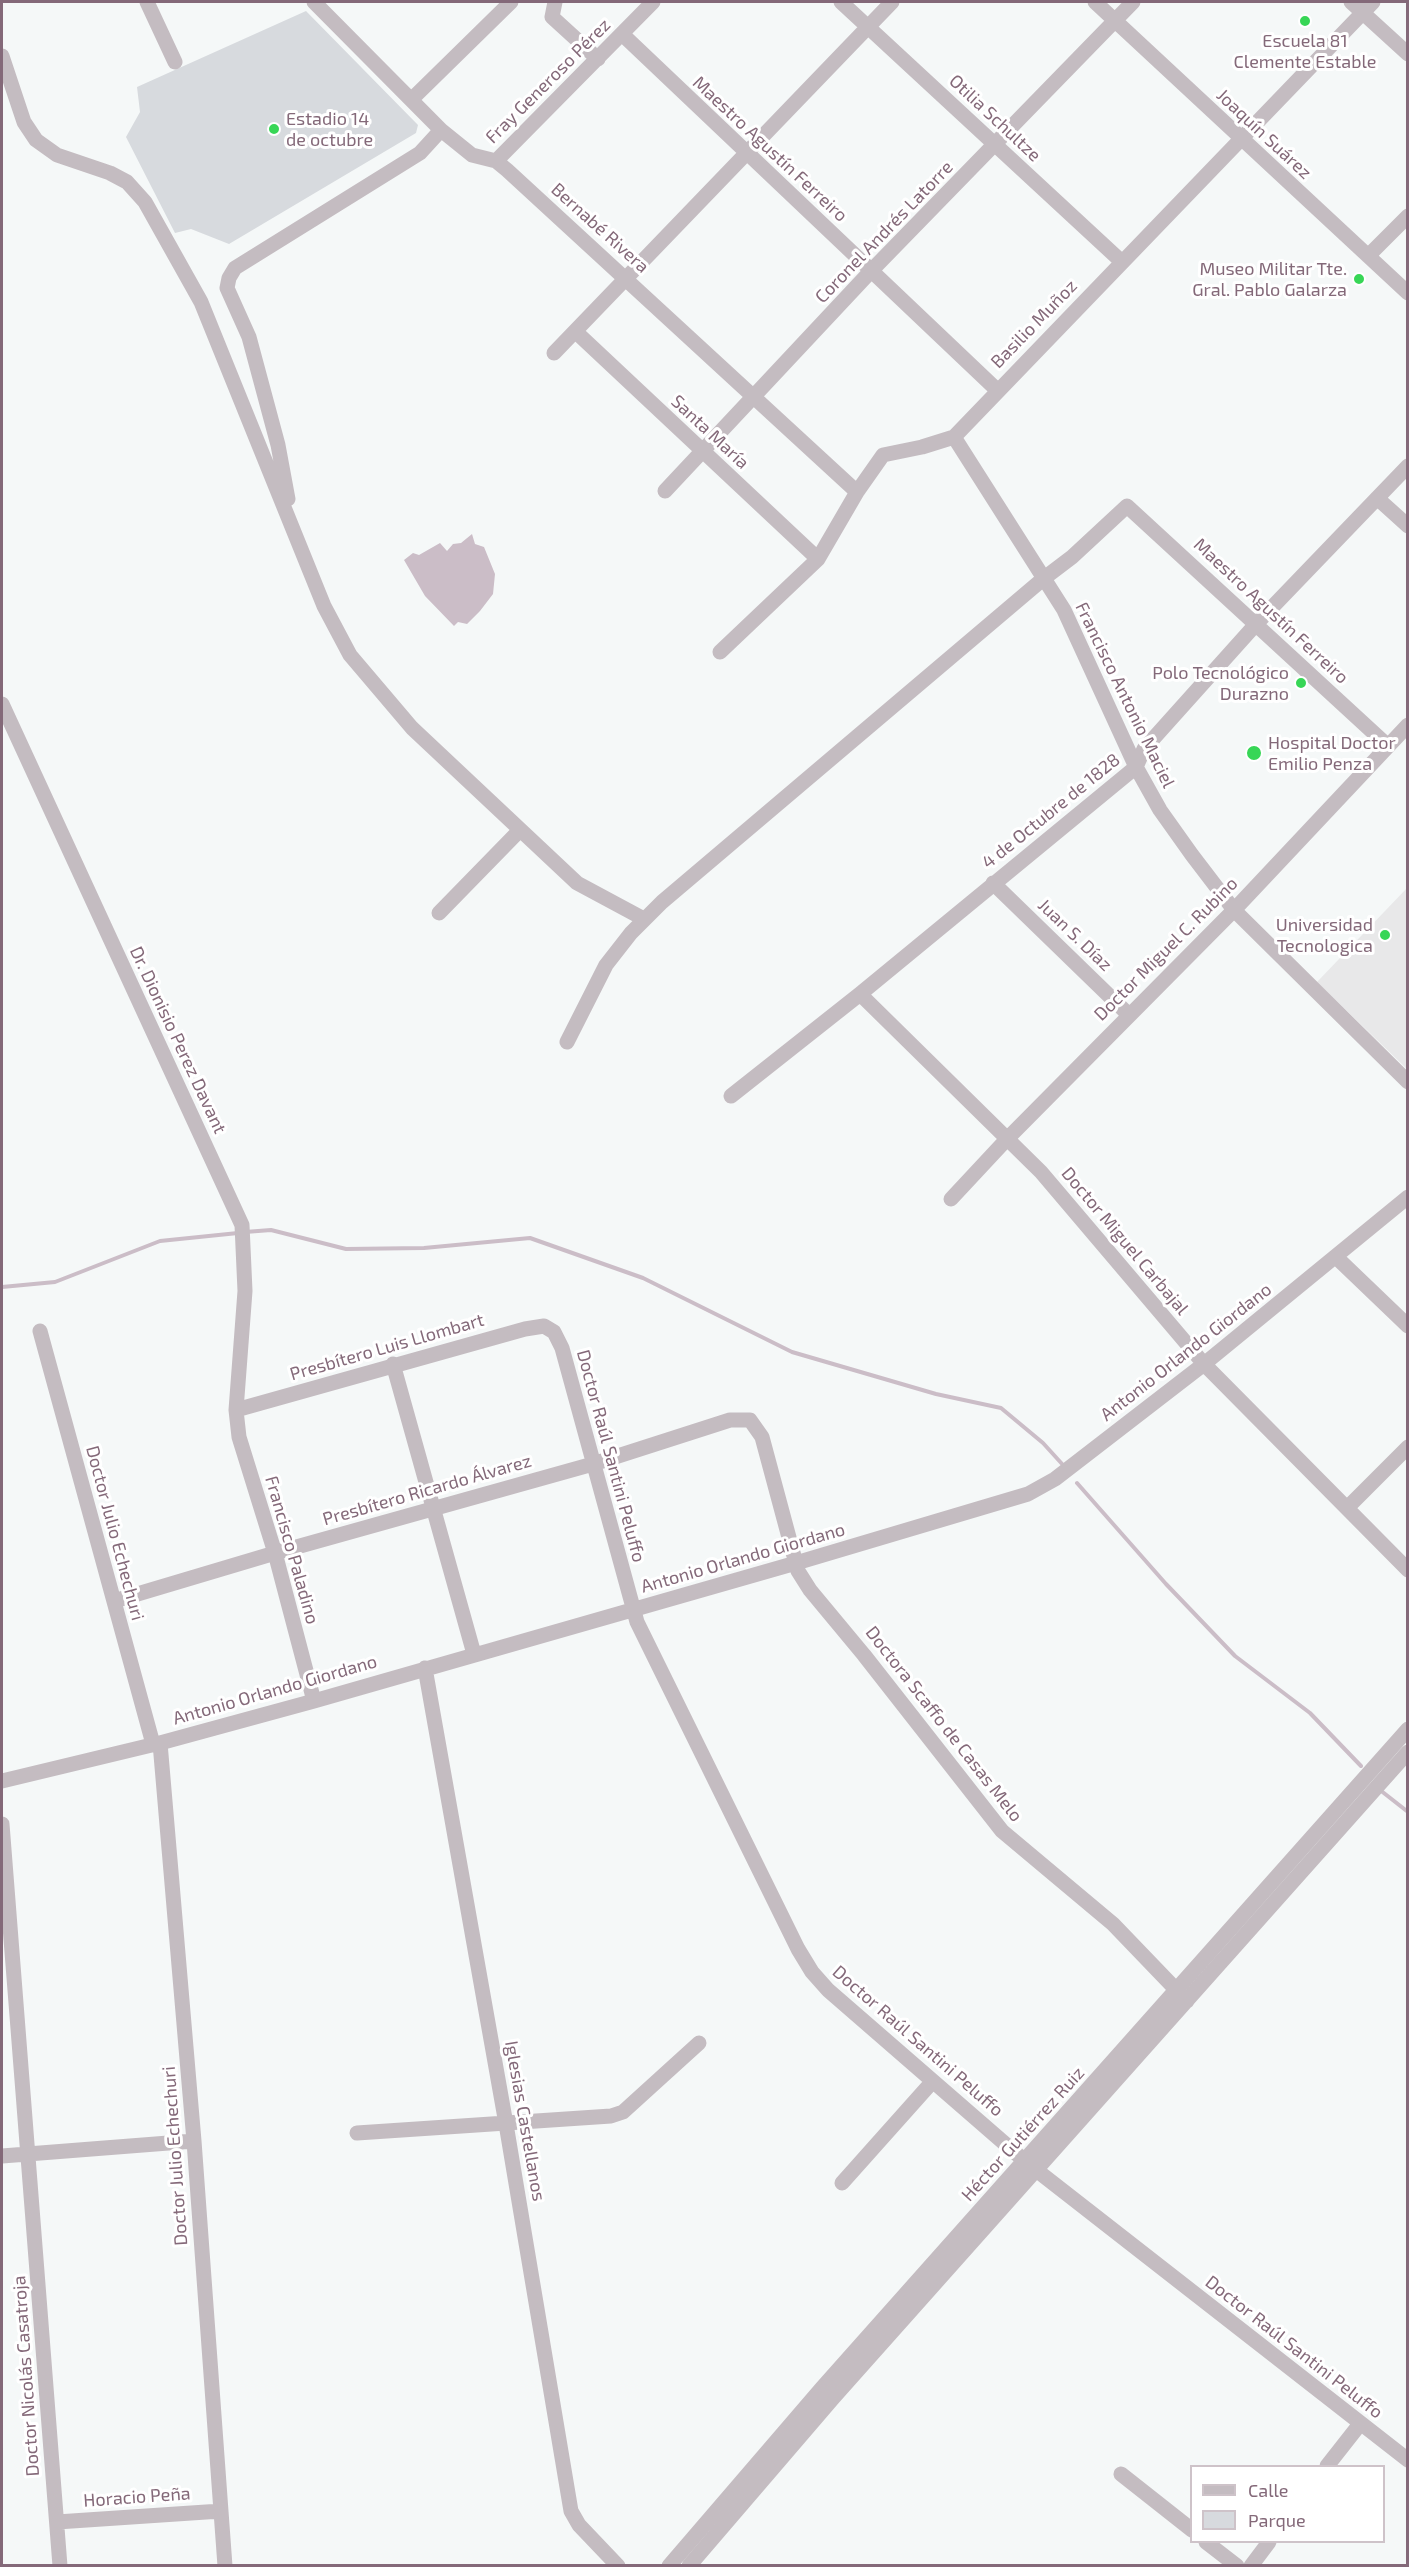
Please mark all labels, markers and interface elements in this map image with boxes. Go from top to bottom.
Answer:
street label: Fray Generoso Pérez [481,14,615,148]
marker: Escuela 81 Clemente Estable [1298,14,1312,28]
place label: Escuela 81 Clemente Estable [1234,30,1376,72]
street label: Otilia Schultze [945,70,1045,166]
street label: Maestro Agustín Ferreiro [688,72,852,226]
street label: Joaquín Suárez [1212,85,1316,183]
place label: Estadio 14 de octubre [286,108,373,150]
marker: Estadio 14 de octubre [267,122,281,136]
street label: Coronel Andrés Latorre [811,157,957,307]
street label: Bernabé Rivera [547,178,653,278]
place label: Museo Militar Tte. Gral. Pablo Galarza [1192,258,1347,300]
marker: Museo Militar Tte. Gral. Pablo Galarza [1352,272,1366,286]
street label: Basilio Muñoz [986,275,1082,373]
street label: Santa María [667,391,753,473]
street label: Maestro Agustín Ferreiro [1189,534,1353,688]
street label: Francisco Antonio Maciel [1071,599,1179,791]
place label: Polo Tecnológico Durazno [1152,662,1289,704]
marker: Polo Tecnológico Durazno [1294,676,1308,690]
place label: Hospital Doctor Emilio Penza [1268,732,1396,774]
marker: Hospital Doctor Emilio Penza [1245,744,1263,762]
street label: 4 de Octubre de 1828 [978,749,1124,873]
street label: Doctor Miguel C. Rubino [1090,873,1242,1025]
street label: Juan S. Díaz [1034,894,1116,976]
place label: Universidad Tecnologica [1276,914,1373,956]
marker: Universidad Tecnologica [1378,928,1392,942]
street label: Dr. Dionisio Perez Davant [125,943,231,1137]
street label: Doctor Miguel Carbajal [1057,1163,1193,1319]
street label: Antonio Orlando Giordano [1096,1278,1276,1426]
street label: Presbítero Luis Llombart [287,1309,487,1385]
street label: Doctor Raúl Santini Peluffo [572,1347,650,1565]
street label: Doctor Julio Echechuri [81,1443,149,1623]
street label: Presbítero Ricardo Álvarez [320,1450,534,1530]
street label: Francisco Paladino [260,1473,324,1627]
street label: Antonio Orlando Giordano [638,1518,848,1598]
street label: Doctora Scaffo de Casas Melo [861,1622,1027,1826]
street label: Antonio Orlando Giordano [170,1650,380,1730]
street label: Doctor Raúl Santini Peluffo [828,1961,1008,2121]
street label: Iglesias Castellanos [500,2039,550,2203]
street label: Héctor Gutiérrez Ruiz [957,2062,1089,2206]
street label: Doctor Julio Echechuri [158,2066,192,2246]
street label: Doctor Raúl Santini Peluffo [1201,2271,1387,2423]
street label: Doctor Nicolás Casatroja [8,2275,44,2477]
legend [1190,2465,1385,2543]
text: Calle [1248,2479,1289,2501]
street label: Horacio Peña [83,2482,191,2512]
text: Parque [1248,2509,1306,2531]

